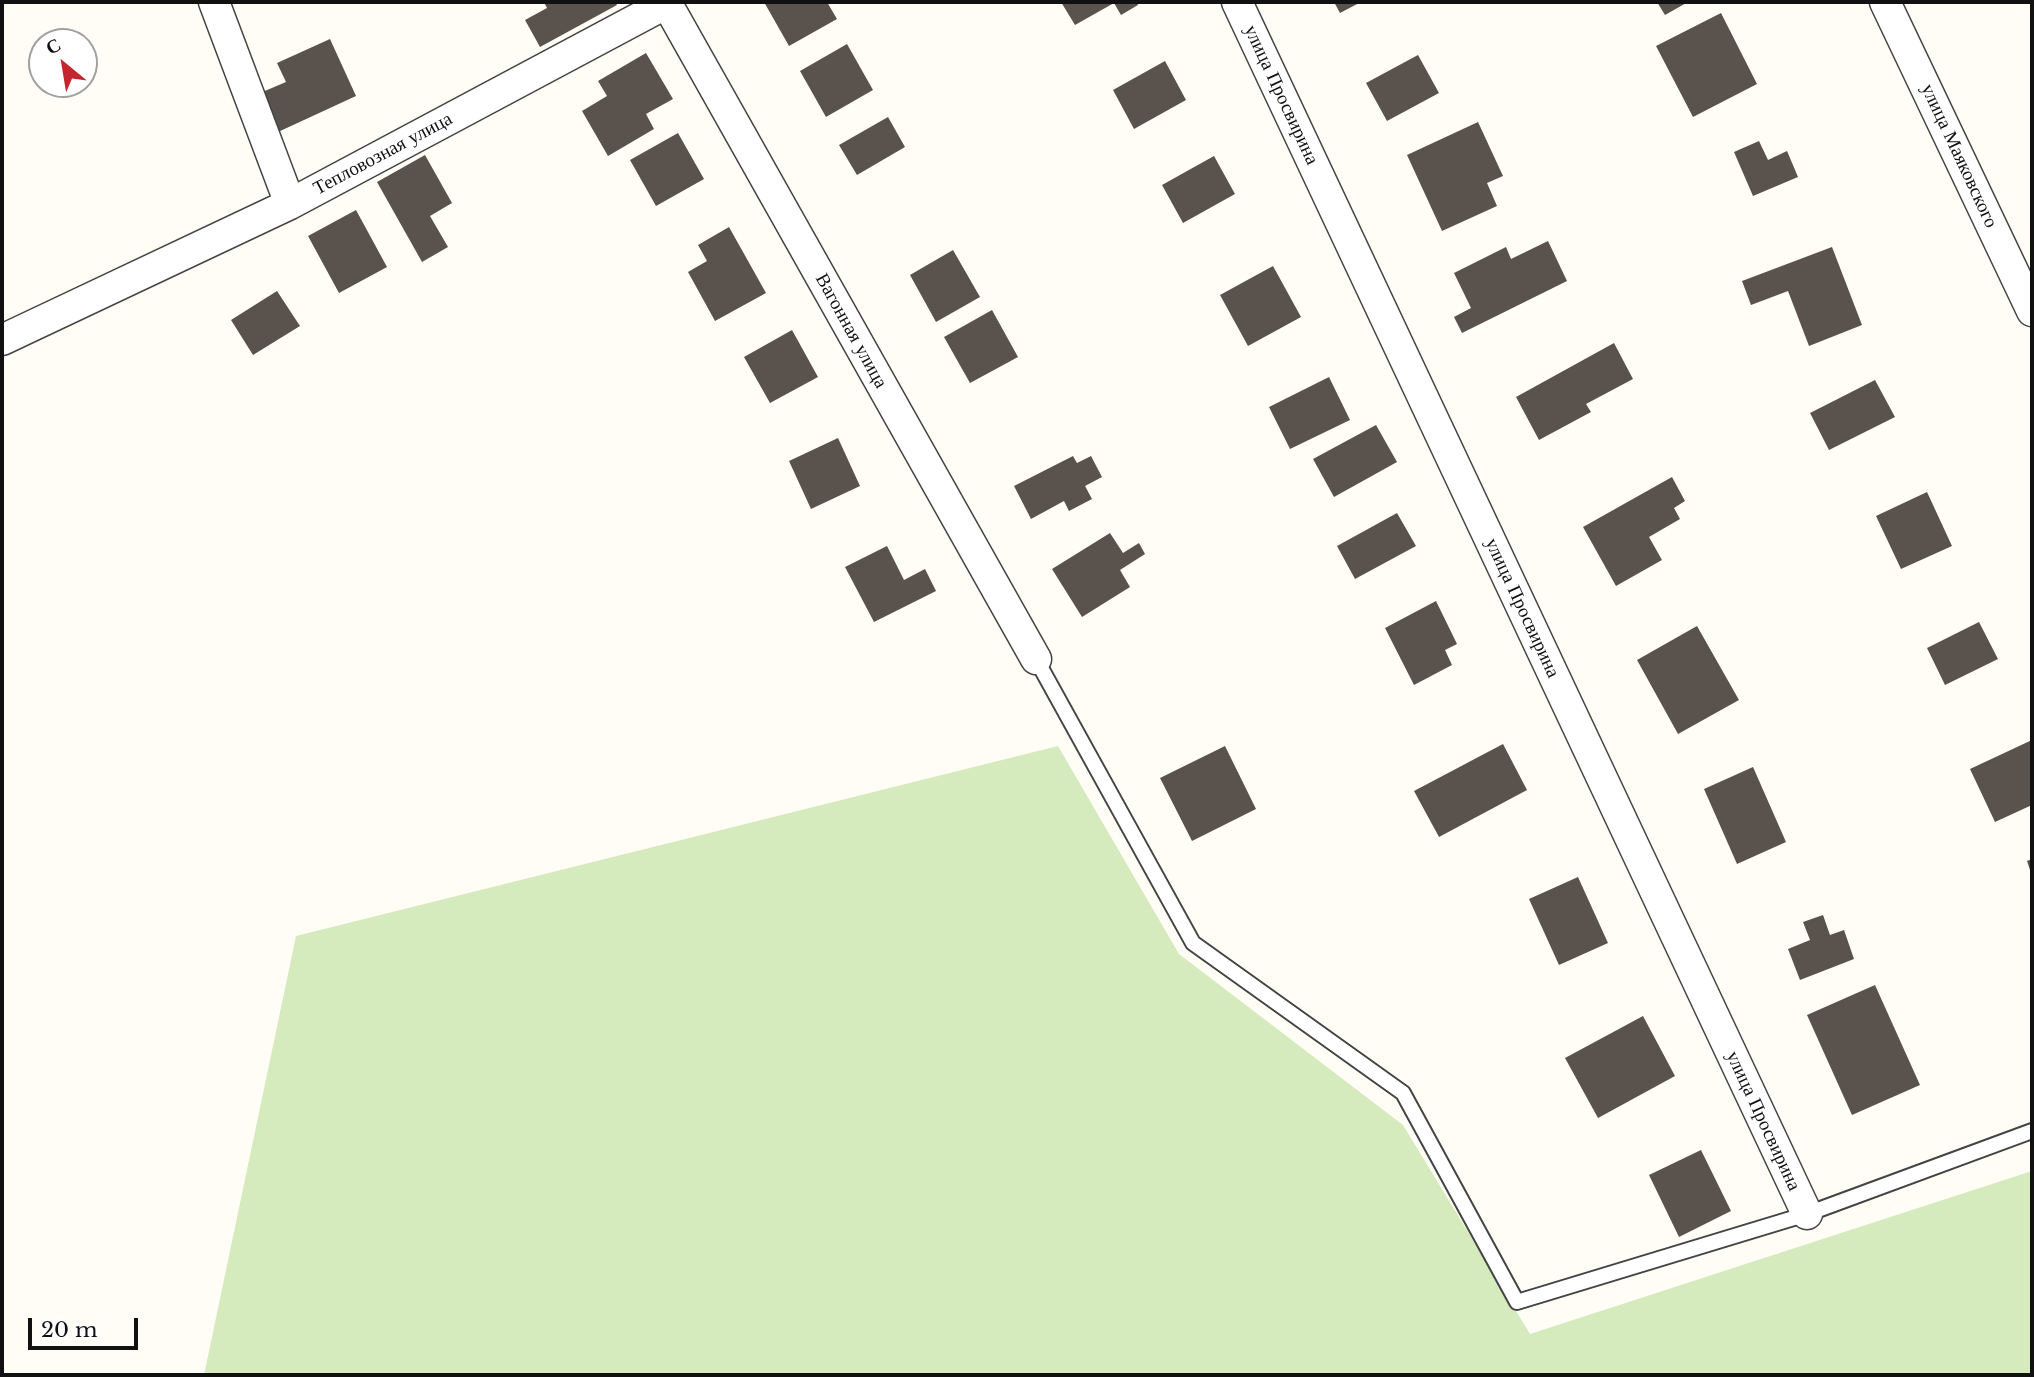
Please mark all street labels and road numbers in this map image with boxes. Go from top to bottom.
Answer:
street label: улица Просвирина [1239,22,1323,168]
street label: улица Маяковского [1916,80,2002,232]
street label: Тепловозная улица [310,108,456,200]
street label: Вагонная улица [810,270,892,392]
street label: улица Просвирина [1480,535,1564,681]
street label: улица Просвирина [1721,1048,1805,1194]

